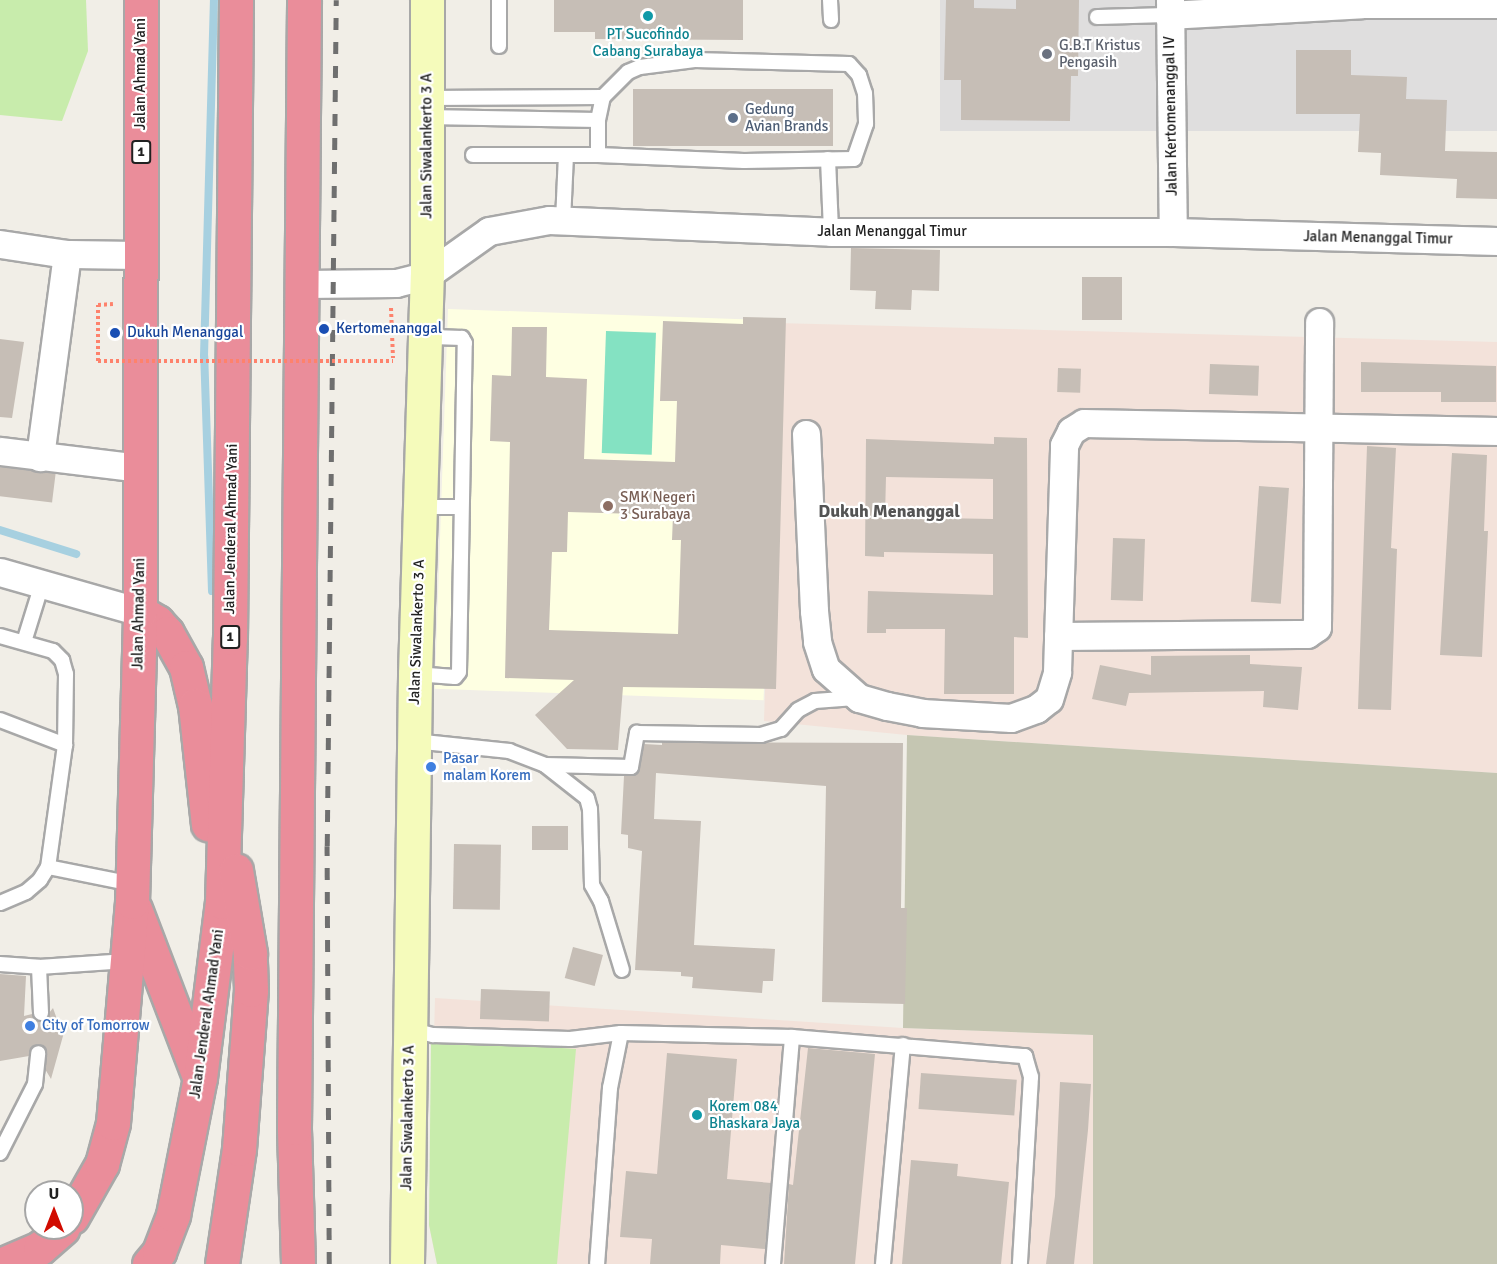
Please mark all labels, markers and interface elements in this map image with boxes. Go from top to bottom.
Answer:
marker: PT Sucofindo Cabang Surabaya [641,9,655,23]
street label: Jalan Ahmad Yani [132,18,150,130]
place label: PT Sucofindo Cabang Surabaya [593,25,703,60]
place label: G.B.T Kristus Pengasih [1059,36,1140,71]
street label: Jalan Kertomenanggal IV [1161,36,1181,196]
marker: G.B.T Kristus Pengasih [1040,47,1054,61]
street label: Jalan Siwalankerto 3 A [418,73,436,219]
place label: Gedung Avian Brands [745,100,828,135]
marker: Gedung Avian Brands [726,111,740,125]
road number: 1 [130,141,152,163]
street label: Jalan Menanggal Timur [817,223,967,241]
street label: Jalan Menanggal Timur [1303,228,1453,248]
place label: Kertomenanggal [336,320,442,338]
marker: Kertomenanggal [317,322,331,336]
place label: Dukuh Menanggal [127,324,243,342]
marker: Dukuh Menanggal [108,326,122,340]
street label: Jalan Jenderal Ahmad Yani [221,443,241,615]
place label: SMK Negeri 3 Surabaya [620,488,695,523]
marker: SMK Negeri 3 Surabaya [601,499,615,513]
district label: Dukuh Menanggal [818,500,960,522]
street label: Jalan Ahmad Yani [129,558,149,670]
street label: Jalan Siwalankerto 3 A [405,559,429,705]
road number: 1 [220,626,240,648]
place label: Pasar malam Korem [443,749,531,784]
marker: Pasar malam Korem [424,760,438,774]
street label: Jalan Jenderal Ahmad Yani [186,928,228,1100]
place label: City of Tomorrow [42,1017,150,1035]
marker: City of Tomorrow [23,1019,37,1033]
street label: Jalan Siwalankerto 3 A [398,1045,418,1191]
place label: Korem 084 Bhaskara Jaya [709,1097,800,1132]
marker: Korem 084 Bhaskara Jaya [690,1108,704,1122]
north arrow [24,1180,84,1240]
text: U [49,1184,59,1204]

